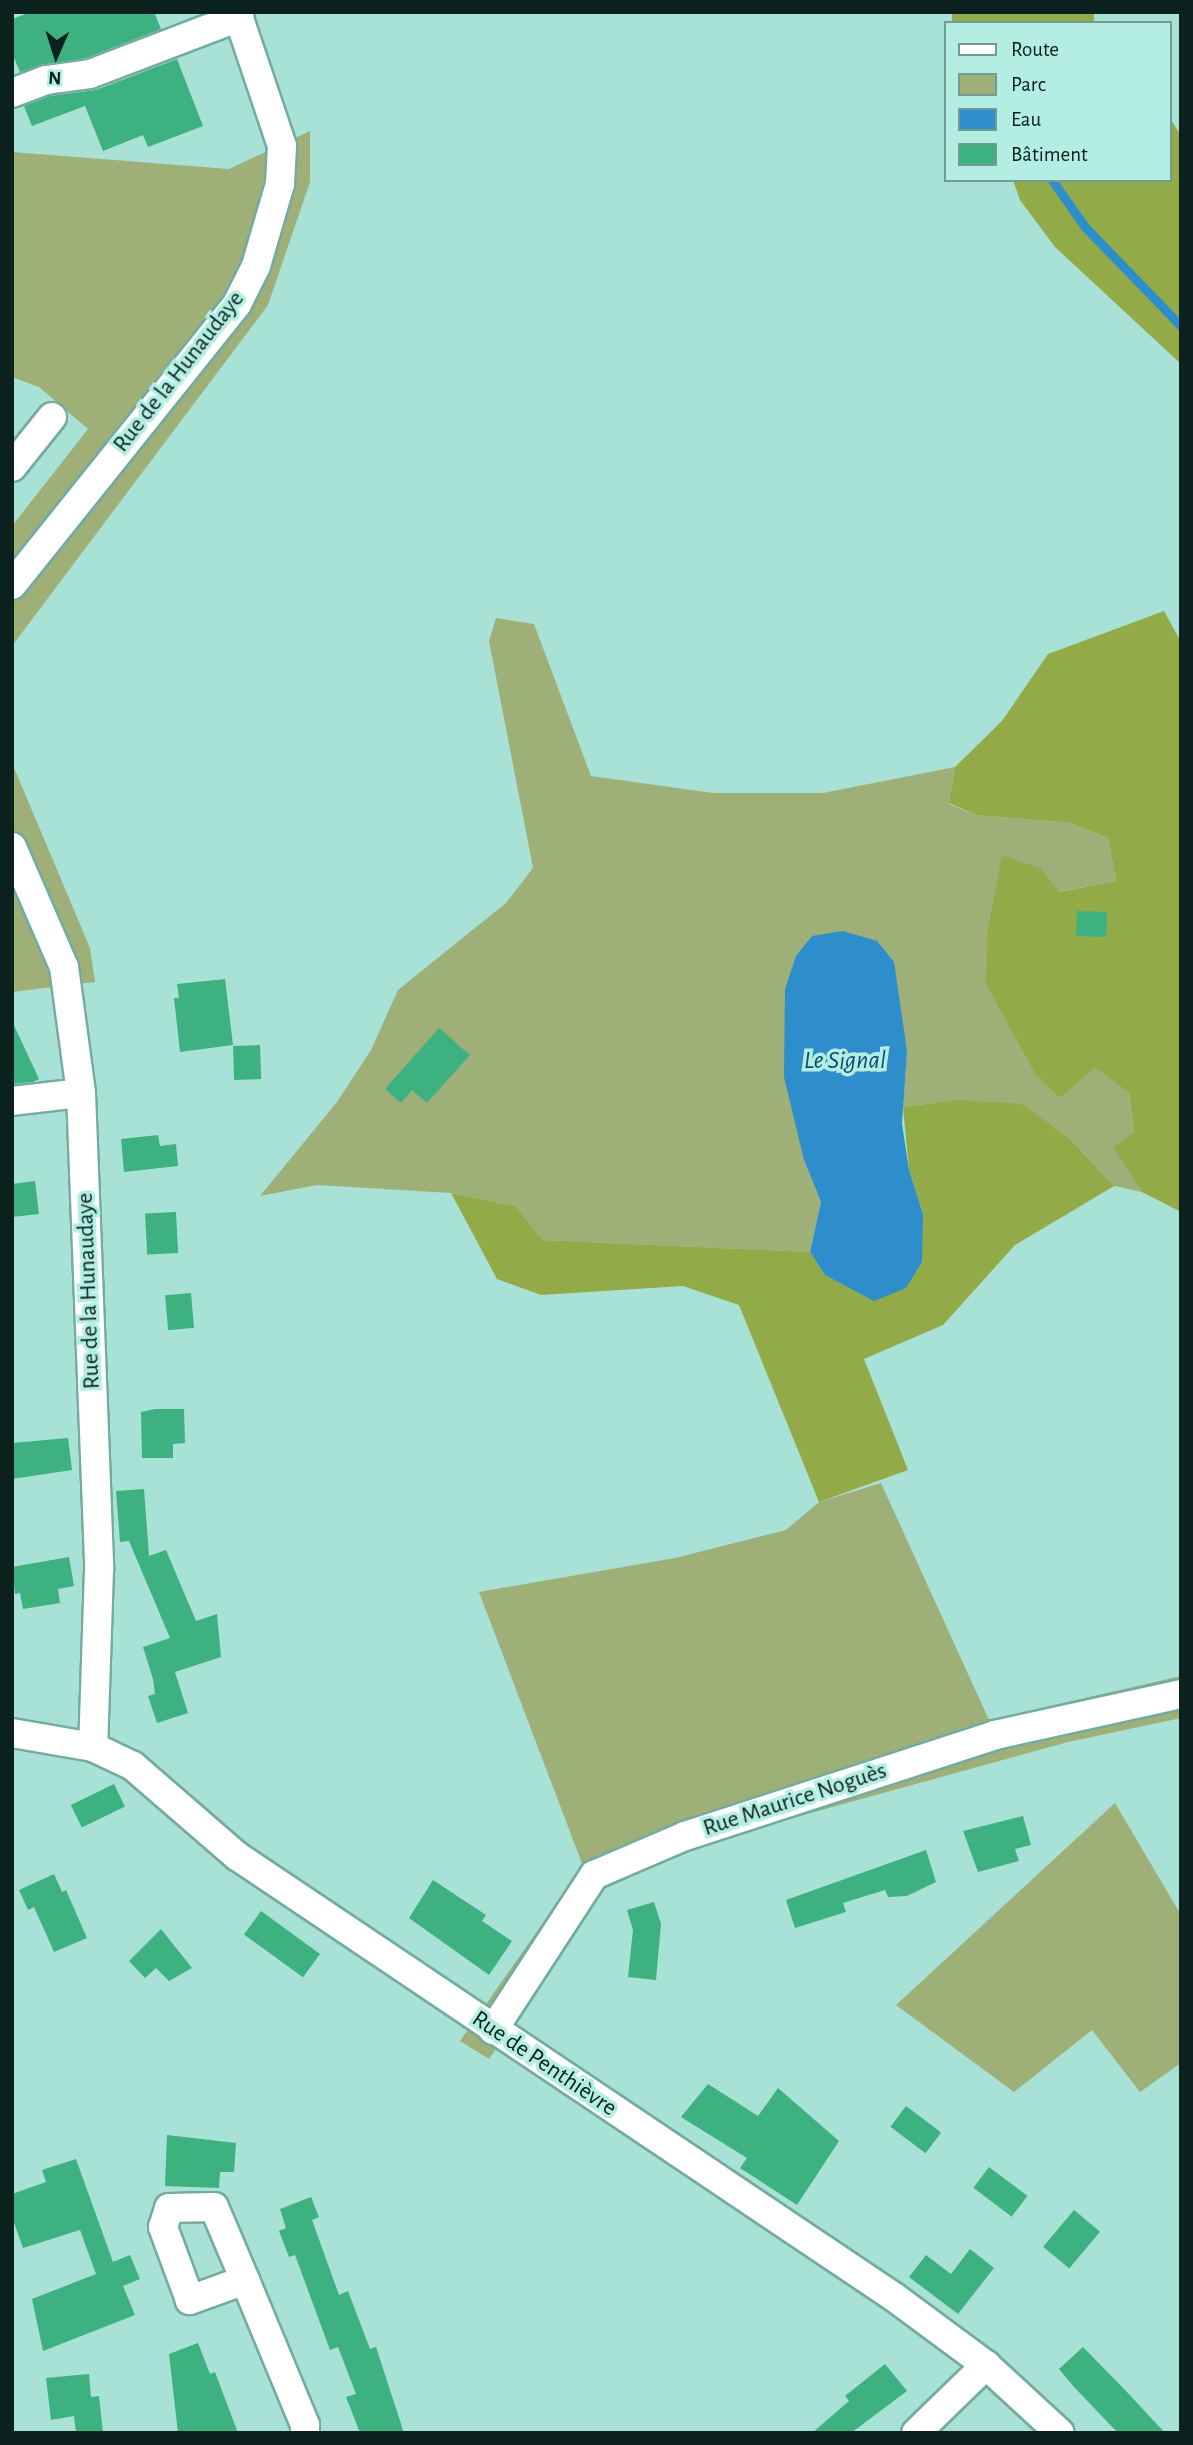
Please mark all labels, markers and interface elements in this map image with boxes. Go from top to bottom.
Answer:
north arrow [21,21,91,91]
legend [944,21,1172,182]
text: Route [1011,39,1059,60]
text: N [48,68,62,87]
text: Parc [1011,74,1046,95]
text: Eau [1011,109,1041,130]
text: Bâtiment [1011,144,1088,165]
street label: Rue de la Hunaudaye [107,286,251,458]
water label: Le Signal [804,1045,886,1077]
street label: Rue de la Hunaudaye [71,1192,107,1390]
street label: Rue Maurice Noguès [700,1757,890,1843]
street label: Rue de Penthièvre [466,2005,622,2123]

